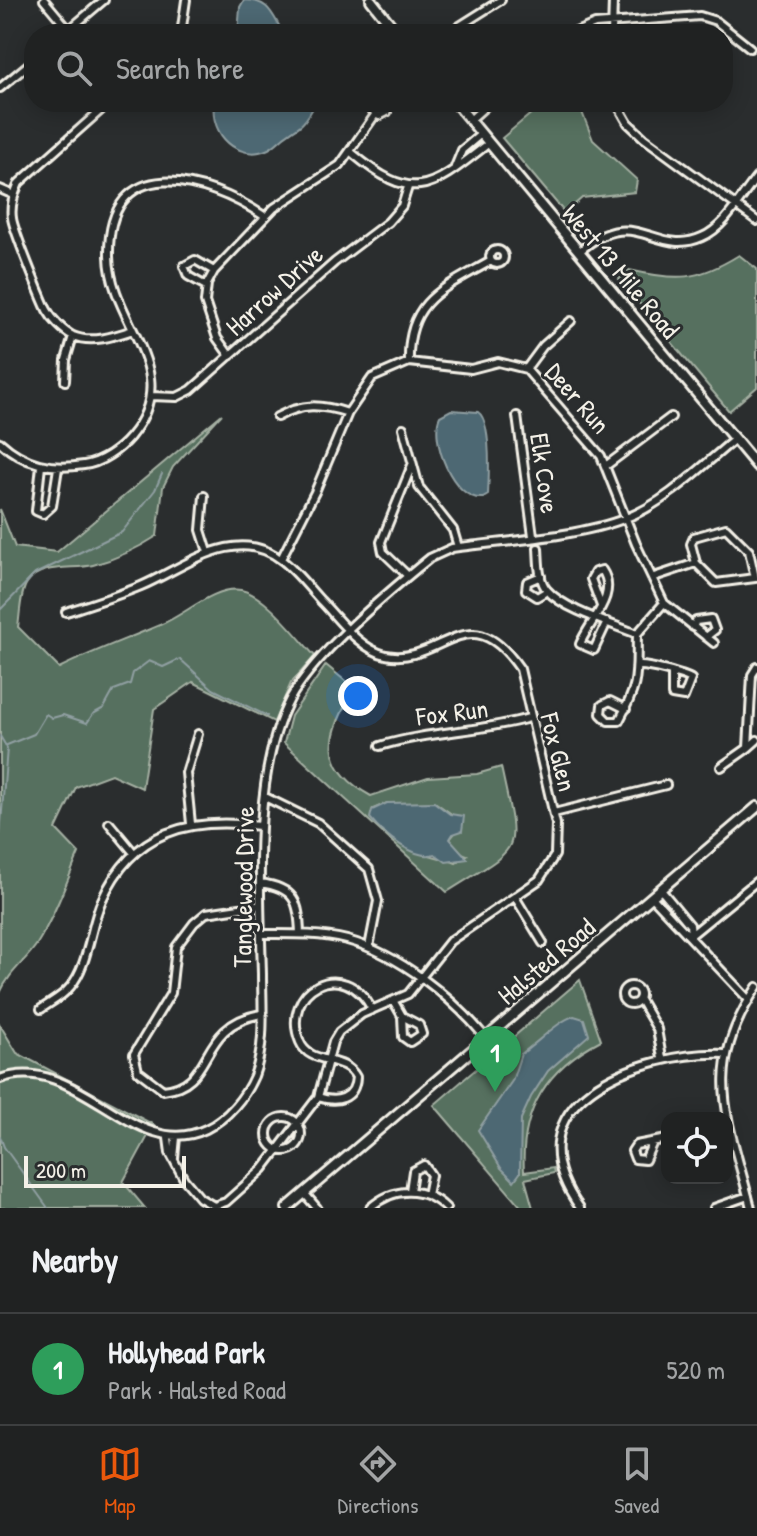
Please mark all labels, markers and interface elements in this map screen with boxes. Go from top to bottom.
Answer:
search box [24,24,733,112]
icon: search [52,46,96,90]
text: Search here [116,48,244,88]
street label: West 13 Mile Road [554,196,688,346]
street label: Harrow Drive [218,237,330,343]
street label: Deer Run [538,355,618,441]
street label: Elk Cove [522,431,568,515]
your location [338,676,378,716]
street label: Fox Run [413,690,490,734]
street label: Fox Glen [532,708,586,795]
street label: Tanglewood Drive [224,806,262,968]
street label: Halsted Road [490,910,602,1012]
pin: 1 [469,1026,521,1092]
map controls [661,1112,733,1184]
button: locate [661,1112,733,1184]
scale bar [24,1152,186,1188]
text: 200 m [36,1155,86,1185]
text: Nearby [32,1237,118,1283]
text: Hollyhead Park [108,1332,265,1372]
text: 1 [53,1352,63,1387]
text: 520 m [667,1352,725,1387]
text: Park · Halsted Road [108,1372,286,1407]
tab: Map [98,1442,142,1520]
tab: Directions [338,1442,419,1520]
tab: Saved [614,1442,659,1520]

